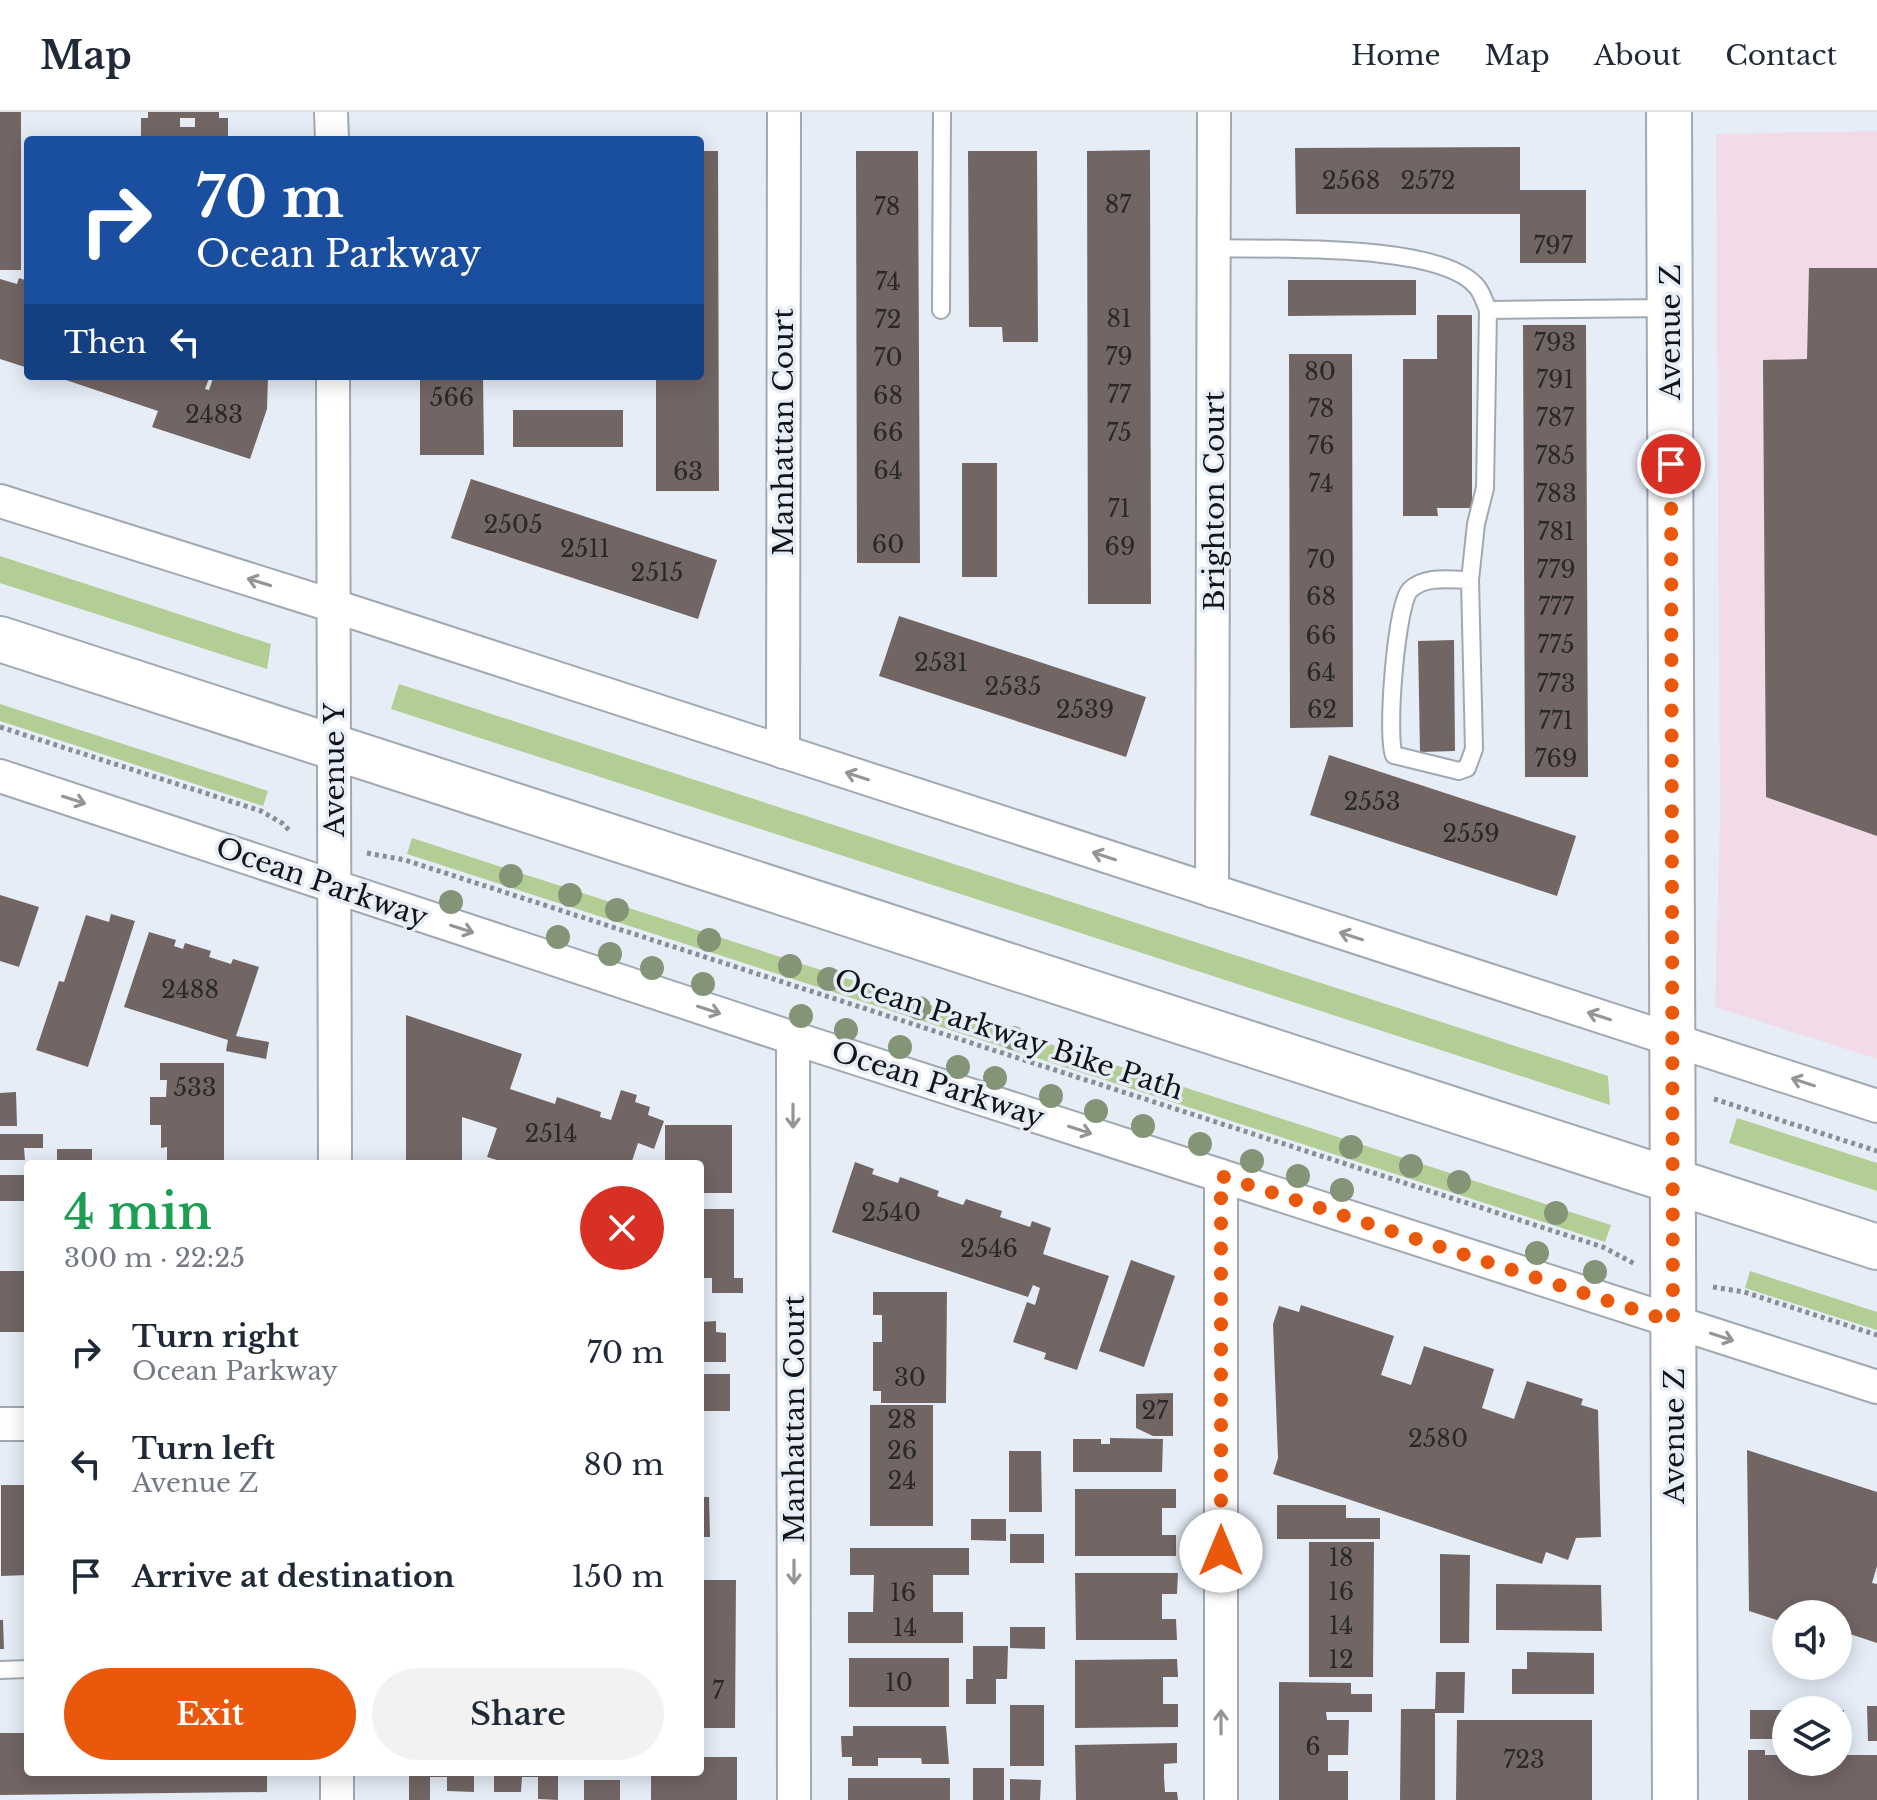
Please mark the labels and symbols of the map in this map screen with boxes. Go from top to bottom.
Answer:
house number: 2568 [1322,166,1380,195]
house number: 2572 [1400,166,1456,195]
house number: 87 [1105,190,1132,219]
house number: 78 [874,192,900,221]
house number: 797 [1533,231,1574,260]
street label: Avenue Z [1653,264,1688,401]
house number: 74 [875,267,901,296]
house number: 81 [1106,304,1132,333]
house number: 72 [875,305,901,334]
street label: Manhattan Court [766,308,801,556]
house number: 793 [1534,328,1576,357]
house number: 79 [1105,342,1133,371]
house number: 70 [873,343,903,372]
house number: 80 [1304,357,1336,386]
house number: 791 [1536,365,1574,394]
house number: 77 [1107,380,1132,409]
house number: 68 [873,381,903,410]
house number: 566 [430,383,474,412]
street label: Brighton Court [1197,391,1232,611]
house number: 78 [1308,394,1334,423]
house number: 2483 [185,400,243,429]
house number: 787 [1536,403,1575,432]
house number: 66 [873,418,903,447]
house number: 75 [1106,418,1132,447]
pin [1637,430,1705,498]
house number: 76 [1307,431,1335,460]
house number: 785 [1535,441,1575,470]
house number: 64 [873,456,903,485]
house number: 63 [673,457,703,486]
house number: 74 [1308,469,1334,498]
house number: 783 [1535,479,1577,508]
house number: 71 [1108,494,1130,523]
house number: 2505 [483,510,543,539]
house number: 781 [1537,517,1575,546]
house number: 60 [872,530,904,559]
house number: 69 [1105,532,1135,561]
house number: 2511 [560,534,610,563]
house number: 70 [1306,545,1336,574]
house number: 779 [1536,555,1576,584]
house number: 2515 [631,558,683,587]
one-way arrow [247,574,272,589]
house number: 68 [1306,582,1336,611]
house number: 777 [1538,592,1575,621]
house number: 66 [1306,621,1336,650]
house number: 775 [1537,630,1575,659]
house number: 2531 [914,648,968,677]
house number: 64 [1306,658,1336,687]
house number: 773 [1537,669,1575,698]
house number: 2535 [985,672,1041,701]
house number: 2539 [1056,695,1114,724]
house number: 62 [1307,695,1337,724]
street label: Avenue Y [317,702,352,838]
house number: 771 [1539,706,1573,735]
house number: 769 [1535,744,1577,773]
one-way arrow [844,767,869,782]
house number: 2553 [1344,787,1400,816]
one-way arrow [62,793,87,808]
house number: 2559 [1442,819,1500,848]
street label: Ocean Parkway [211,830,432,935]
one-way arrow [1092,847,1117,862]
one-way arrow [449,922,474,937]
one-way arrow [1339,928,1365,943]
street label: Ocean Parkway Bike Path [830,962,1188,1106]
house number: 2488 [161,975,219,1004]
one-way arrow [696,1004,721,1019]
one-way arrow [1586,1008,1611,1023]
street label: Ocean Parkway [827,1034,1049,1134]
house number: 533 [173,1073,217,1102]
one-way arrow [1791,1073,1816,1088]
one-way arrow [785,1102,801,1129]
house number: 2514 [524,1119,578,1148]
one-way arrow [1068,1124,1093,1139]
house number: 2540 [861,1198,921,1227]
house number: 2546 [960,1234,1018,1263]
street label: Manhattan Court [777,1295,812,1543]
one-way arrow [1709,1331,1734,1346]
house number: 30 [894,1363,926,1392]
street label: Avenue Z [1657,1368,1692,1505]
house number: 27 [1142,1396,1169,1425]
house number: 28 [887,1405,917,1434]
house number: 2580 [1408,1424,1468,1453]
house number: 26 [887,1436,917,1465]
house number: 24 [888,1466,916,1495]
position arrow [1179,1509,1263,1593]
house number: 18 [1328,1543,1354,1572]
one-way arrow [786,1558,802,1585]
house number: 16 [1328,1577,1354,1606]
house number: 16 [890,1578,916,1607]
house number: 14 [1329,1611,1353,1640]
house number: 14 [893,1613,917,1642]
house number: 12 [1328,1645,1354,1674]
house number: 10 [885,1668,913,1697]
house number: 7 [712,1676,725,1705]
one-way arrow [1213,1709,1229,1736]
house number: 6 [1305,1732,1321,1761]
house number: 723 [1503,1745,1545,1774]

